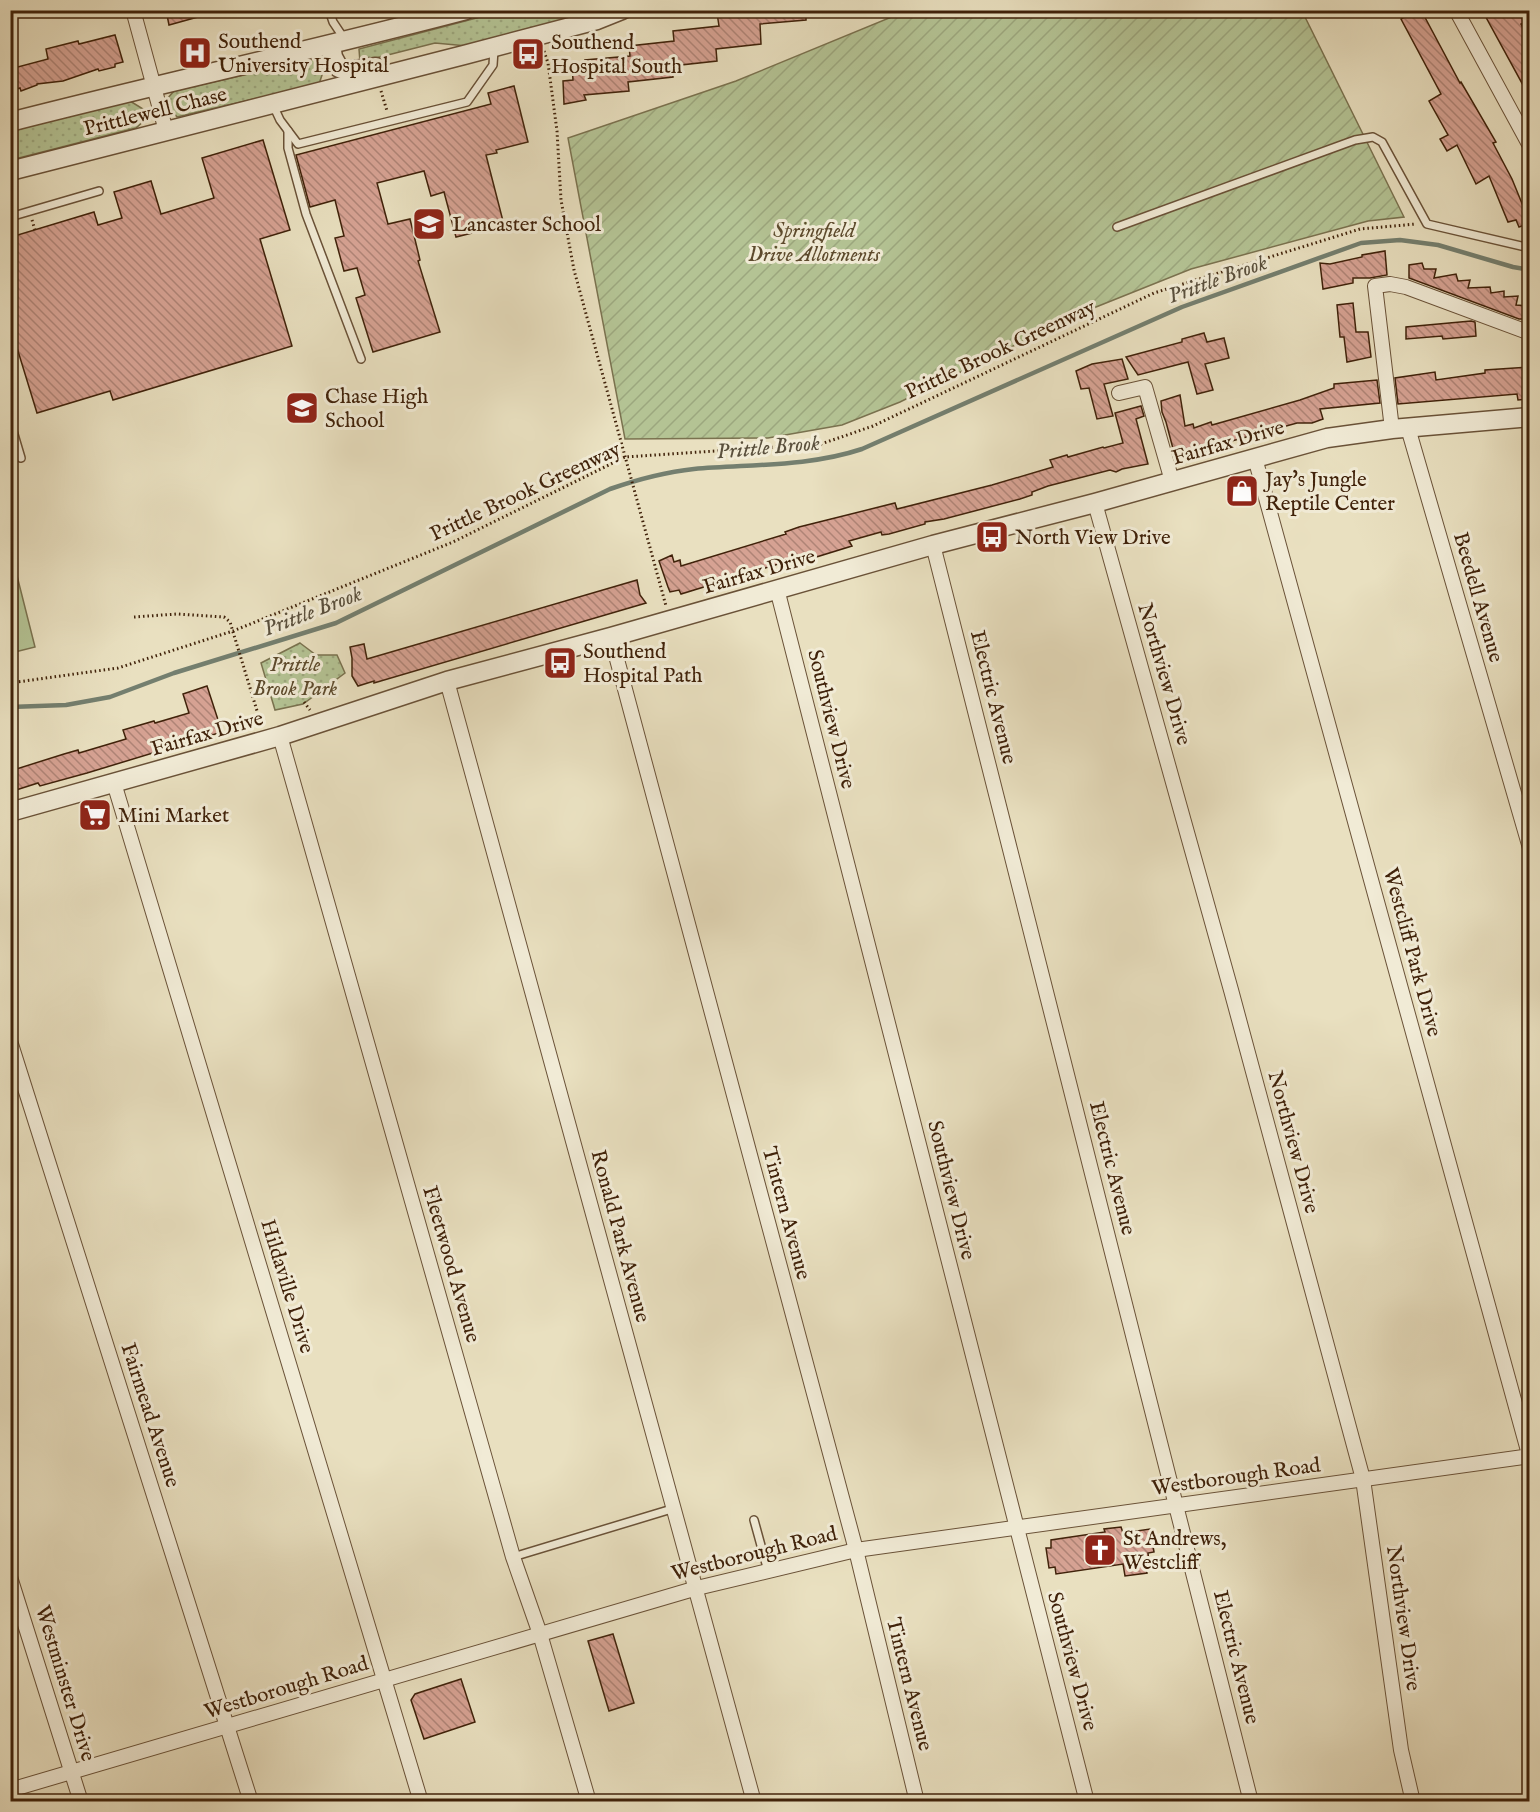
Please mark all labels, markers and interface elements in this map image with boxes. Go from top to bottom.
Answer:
place label: Southend University Hospital [218,29,389,80]
place label: Southend Hospital South [551,30,682,81]
hospital icon: Southend University Hospital [177,35,213,71]
bus stop icon: Southend Hospital South [510,36,546,72]
street label: Prittlewell Chase [81,82,230,143]
school or university icon: Lancaster School [411,206,447,242]
place label: Lancaster School [452,212,601,239]
park label: Springfield Drive Allotments [748,218,881,269]
water label: Prittle Brook [1164,249,1271,311]
street label: Prittle Brook Greenway [901,294,1101,406]
place label: Chase High School [325,384,428,435]
school or university icon: Chase High School [284,390,320,426]
street label: Fairfax Drive [1169,414,1288,472]
water label: Prittle Brook [715,430,821,466]
street label: Prittle Brook Greenway [426,436,626,548]
place label: Jay's Jungle Reptile Center [1263,467,1395,518]
shop icon: Jay's Jungle Reptile Center [1224,473,1260,509]
bus stop icon: North View Drive [974,519,1010,555]
place label: North View Drive [1015,525,1171,552]
street label: Beedell Avenue [1446,529,1509,666]
street label: Fairfax Drive [700,543,819,601]
water label: Prittle Brook [259,580,366,644]
street label: Northview Drive [1130,600,1197,749]
street label: Electric Avenue [963,628,1022,767]
place label: Southend Hospital Path [583,639,702,690]
bus stop icon: Southend Hospital Path [542,645,578,681]
street label: Southview Drive [800,647,861,792]
park label: Prittle Brook Park [253,652,338,703]
street label: Fairfax Drive [148,705,267,763]
supermarket icon: Mini Market [77,797,113,833]
place label: Mini Market [118,803,229,830]
street label: Westcliff Park Drive [1376,865,1447,1040]
street label: Northview Drive [1261,1068,1325,1217]
street label: Electric Avenue [1082,1099,1141,1238]
street label: Southview Drive [920,1118,981,1263]
street label: Tintern Avenue [755,1144,816,1283]
street label: Ronald Park Avenue [584,1147,656,1326]
street label: Fleetwood Avenue [415,1183,486,1346]
street label: Hildaville Drive [253,1216,320,1357]
street label: Fairmead Avenue [114,1340,186,1491]
street label: Westborough Road [1150,1452,1323,1503]
street label: Westborough Road [669,1521,841,1588]
place label: St Andrews, Westcliff [1123,1526,1226,1577]
church icon: St Andrews, Westcliff [1082,1532,1118,1568]
street label: Northview Drive [1379,1544,1426,1693]
street label: Electric Avenue [1206,1588,1265,1727]
street label: Southview Drive [1040,1589,1103,1734]
street label: Westminster Drive [28,1602,101,1765]
street label: Tintern Avenue [879,1615,938,1754]
street label: Westborough Road [201,1650,373,1726]

